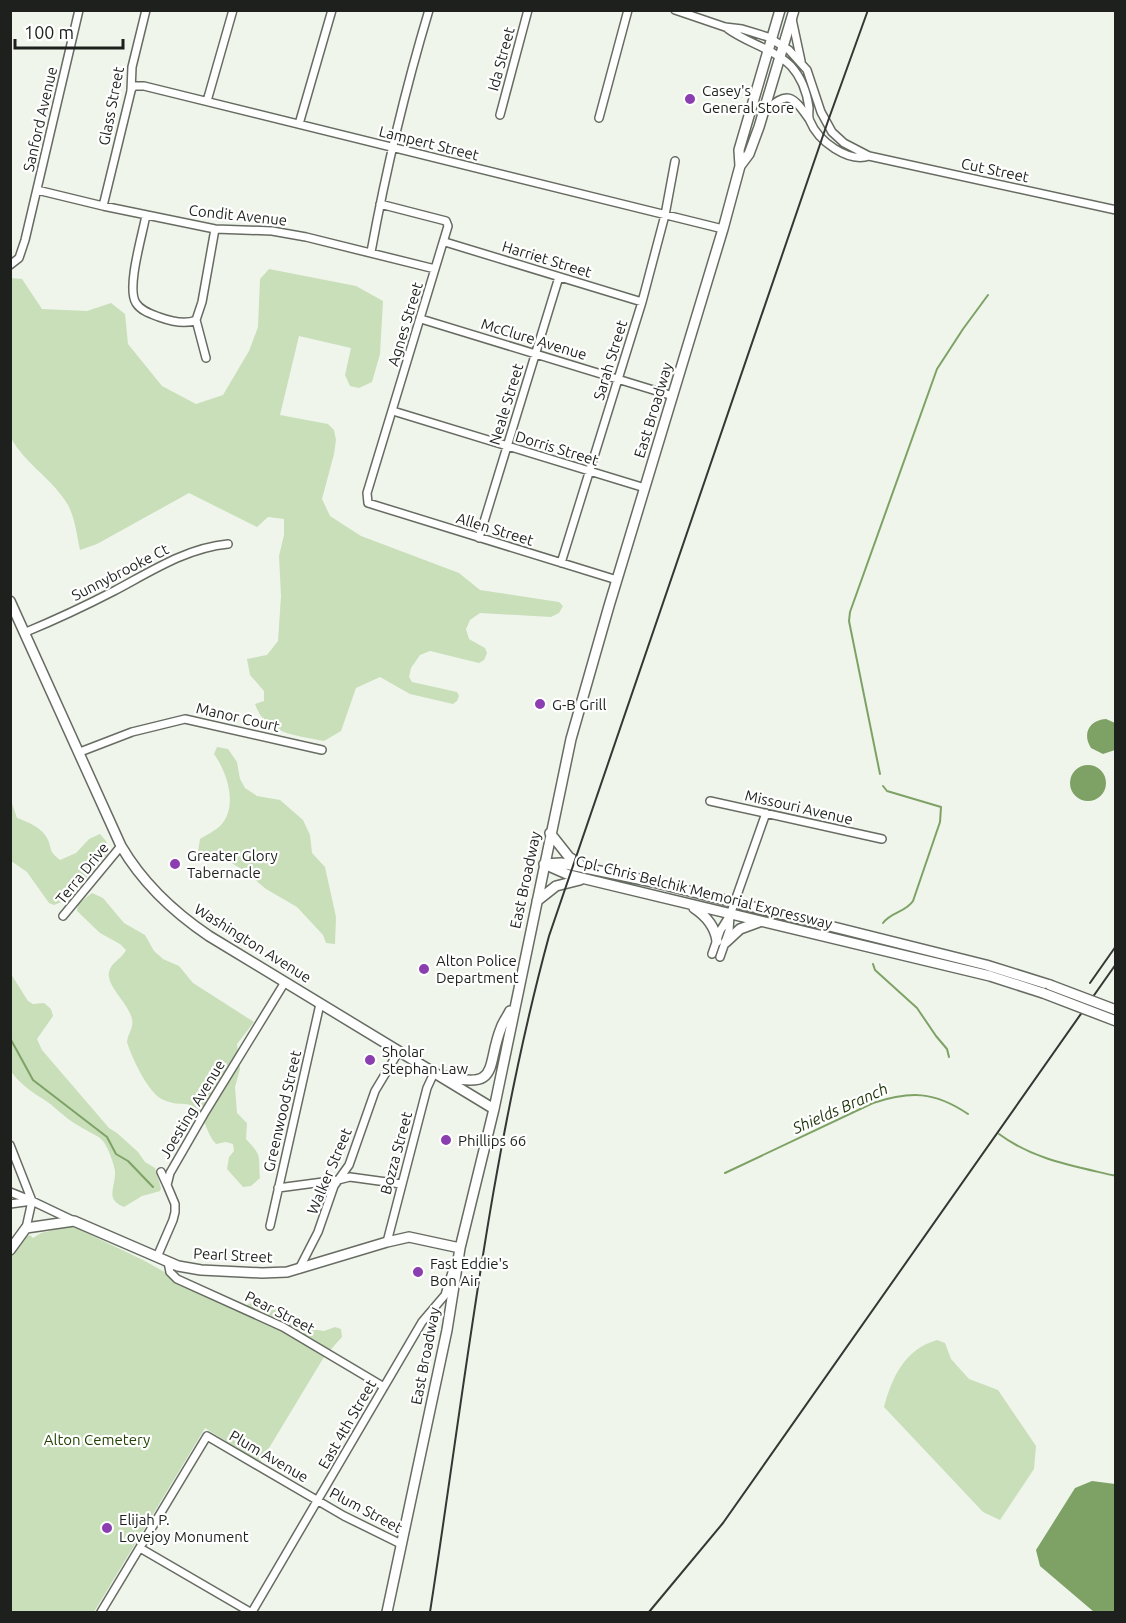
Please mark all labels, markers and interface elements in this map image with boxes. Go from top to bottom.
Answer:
scale bar [15,12,123,50]
text: 100 m [24,22,74,42]
street label: Ida Street [484,25,518,93]
street label: Sanford Avenue [20,65,60,173]
street label: Glass Street [95,65,127,147]
place label: Casey's General Store [702,82,794,116]
marker: Casey's General Store [683,92,697,106]
street label: Lampert Street [377,122,481,164]
street label: Cut Street [960,155,1031,185]
street label: Condit Avenue [188,201,288,229]
street label: Harriet Street [500,237,594,281]
street label: Agnes Street [384,280,426,368]
street label: McClure Avenue [479,315,589,363]
street label: Sarah Street [590,318,630,402]
street label: East Broadway [630,360,676,460]
street label: Neale Street [486,361,526,447]
street label: Dorris Street [513,427,601,469]
street label: Allen Street [454,509,536,549]
street label: Sunnybrooke Ct [69,540,172,604]
place label: G-B Grill [552,696,606,713]
marker: G-B Grill [533,697,547,711]
street label: Manor Court [195,699,282,735]
street label: Missouri Avenue [743,786,855,828]
street label: East Broadway [506,830,544,930]
street label: Terra Drive [52,839,112,907]
place label: Greater Glory Tabernacle [187,847,278,881]
street label: Cpl. Chris Belchik Memorial Expressway [574,852,834,932]
marker: Greater Glory Tabernacle [168,857,182,871]
street label: Washington Avenue [192,900,314,986]
place label: Alton Police Department [436,952,519,986]
marker: Alton Police Department [417,962,431,976]
place label: Sholar Stephan Law [382,1043,468,1077]
street label: Greenwood Street [260,1049,304,1173]
marker: Sholar Stephan Law [363,1053,377,1067]
street label: Joesting Avenue [156,1057,228,1161]
water label: Shields Branch [789,1079,890,1137]
street label: Bozza Street [377,1110,415,1196]
street label: Walker Street [303,1125,355,1217]
place label: Phillips 66 [458,1132,526,1149]
marker: Phillips 66 [439,1133,453,1147]
street label: Pearl Street [193,1244,273,1266]
place label: Fast Eddie's Bon Air [430,1255,509,1289]
marker: Fast Eddie's Bon Air [411,1265,425,1279]
street label: Pear Street [242,1287,318,1337]
street label: East Broadway [407,1306,443,1406]
street label: East 4th Street [315,1376,379,1472]
street label: Plum Avenue [226,1427,312,1485]
park label: Alton Cemetery [44,1431,150,1448]
street label: Plum Street [327,1484,405,1536]
place label: Elijah P. Lovejoy Monument [119,1511,249,1545]
marker: Elijah P. Lovejoy Monument [100,1521,114,1535]

